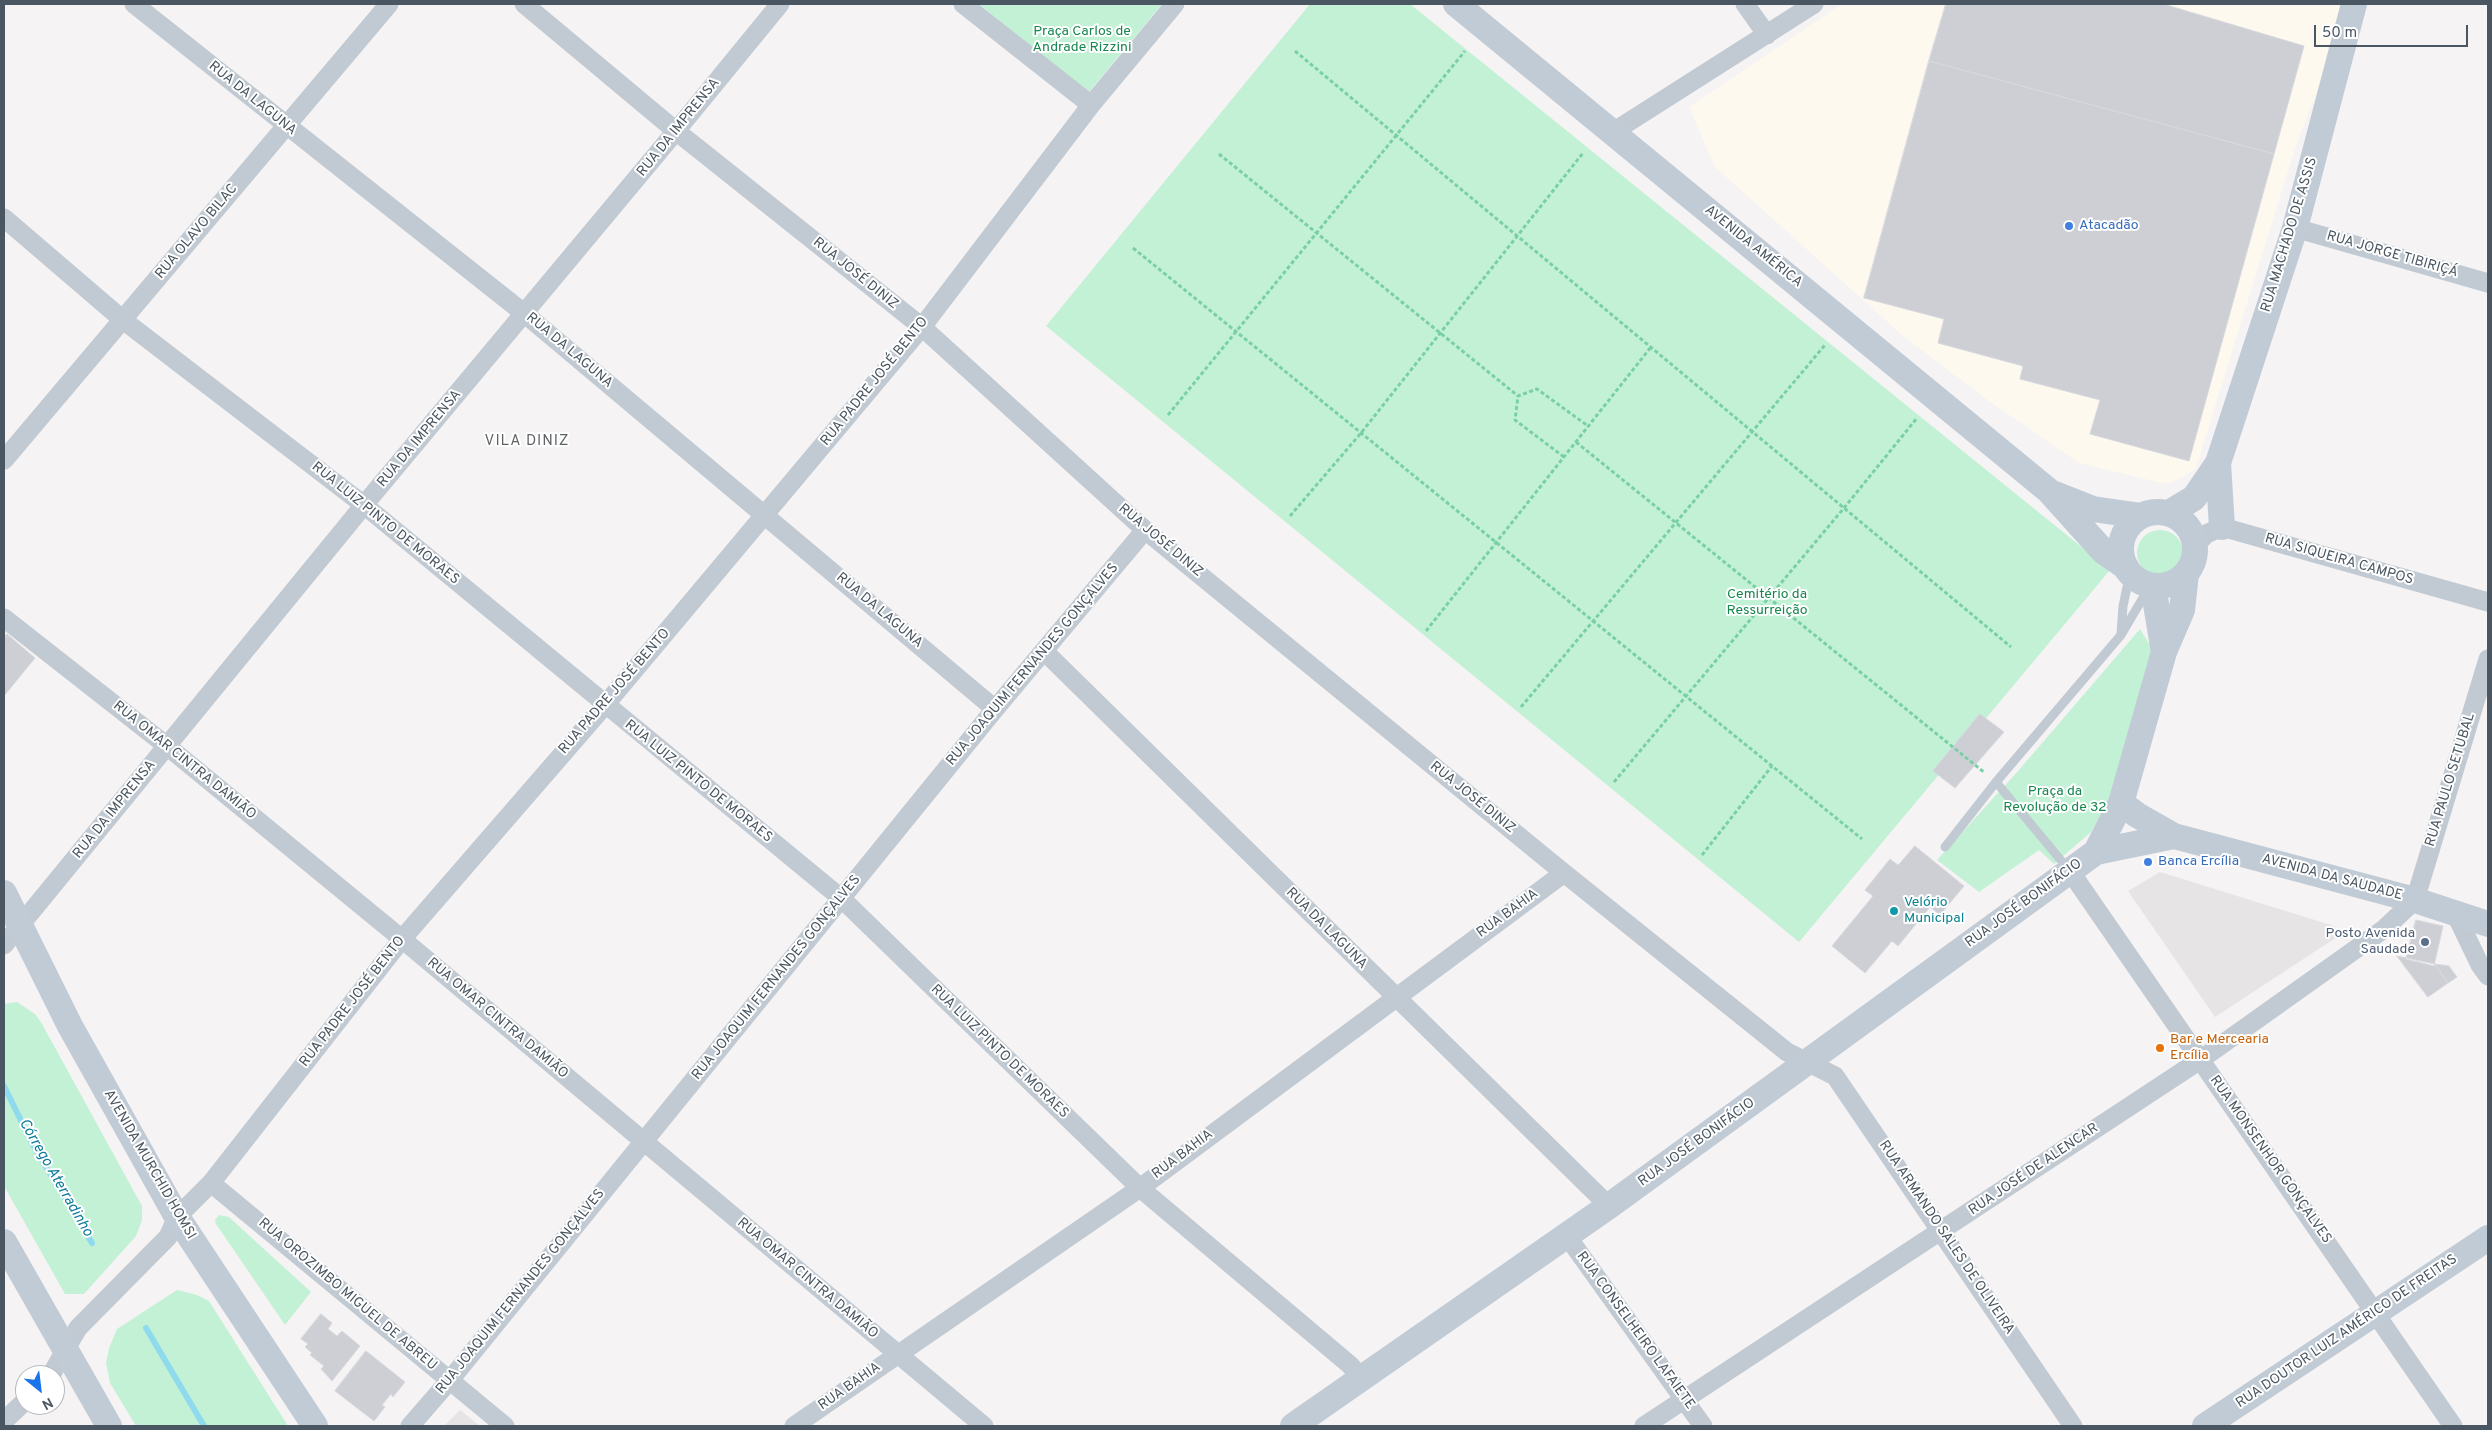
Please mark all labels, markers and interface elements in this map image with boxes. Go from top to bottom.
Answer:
scale bar [2317,15,2471,47]
park label: Praça Carlos de Andrade Rizzini [1033,24,1131,56]
text: 50 m [2322,24,2357,43]
street label: RUA DA LAGUNA [205,58,299,140]
street label: RUA DA IMPRENSA [634,75,724,181]
street label: RUA MACHADO DE ASSIS [2258,155,2322,315]
street label: RUA OLAVO BILAC [152,181,242,283]
street label: AVENIDA AMÉRICA [1701,202,1805,292]
place label: Atacadão [2079,218,2139,234]
marker: Atacadão [2063,220,2075,232]
street label: RUA JORGE TIBIRIÇÁ [2324,228,2460,282]
street label: RUA JOSÉ DINIZ [809,234,901,314]
street label: RUA DA LAGUNA [522,310,616,392]
street label: RUA PADRE JOSÉ BENTO [818,314,932,450]
street label: RUA DA IMPRENSA [374,387,466,491]
district label: VILA DINIZ [483,433,571,451]
street label: RUA LUIZ PINTO DE MORAES [308,459,462,589]
street label: RUA JOSÉ DINIZ [1114,501,1206,581]
street label: RUA SIQUEIRA CAMPOS [2263,531,2415,589]
street label: RUA JOAQUIM FERNANDES GONÇALVES [943,560,1123,770]
street label: RUA DA LAGUNA [832,570,926,652]
park label: Cemitério da Ressurreição [1727,587,1807,620]
street label: RUA PADRE JOSÉ BENTO [556,626,674,758]
street label: RUA OMAR CINTRA DAMIÃO [109,698,259,824]
street label: RUA PAULO SETUBAL [2423,711,2479,849]
street label: RUA LUIZ PINTO DE MORAES [621,717,775,847]
street label: RUA DA IMPRENSA [70,757,160,863]
street label: RUA JOSÉ DINIZ [1426,758,1518,838]
park label: Praça da Revolução de 32 [2003,784,2107,816]
street label: AVENIDA DA SAUDADE [2260,851,2404,905]
place label: Banca Ercília [2158,854,2239,870]
street label: RUA JOSÉ BONIFÁCIO [1962,856,2086,952]
marker: Banca Ercília [2142,856,2154,868]
street label: RUA JOAQUIM FERNANDES GONÇALVES [689,872,865,1084]
street label: RUA DA LAGUNA [1282,885,1370,973]
street label: RUA BAHIA [1474,886,1542,942]
place label: Velório Municipal [1904,895,1964,928]
marker: Velório Municipal [1888,905,1900,917]
place label: Posto Avenida Saudade [2326,926,2415,959]
street label: RUA PADRE JOSÉ BENTO [297,933,409,1071]
marker: Posto Avenida Saudade [2419,936,2431,948]
street label: RUA OMAR CINTRA DAMIÃO [423,955,571,1083]
street label: RUA LUIZ PINTO DE MORAES [927,982,1071,1122]
place label: Bar e Mercearia Ercília [2170,1032,2269,1064]
marker: Bar e Mercearia Ercília [2154,1042,2166,1054]
street label: RUA MONSENHOR GONÇALVES [2205,1073,2335,1247]
street label: AVENIDA MURCHID HOMSI [99,1087,199,1243]
street label: RUA JOSÉ BONIFÁCIO [1635,1095,1759,1191]
water label: Córrego Aterradinho [14,1116,96,1240]
street label: RUA JOSÉ DE ALENCAR [1966,1120,2102,1220]
street label: RUA BAHIA [1149,1127,1217,1183]
street label: RUA ARMANDO SALES DE OLIVEIRA [1875,1138,2017,1338]
street label: RUA JOAQUIM FERNANDES GONÇALVES [433,1186,609,1398]
street label: RUA OROZIMBO MIGUEL DE ABREU [254,1215,440,1375]
street label: RUA OMAR CINTRA DAMIÃO [733,1215,881,1343]
street label: RUA CONSELHEIRO LAFAIETE [1572,1249,1698,1413]
street label: RUA DOUTOR LUIZ AMÉRICO DE FREITAS [2233,1251,2461,1413]
street label: RUA BAHIA [816,1359,884,1415]
north arrow [15,1365,65,1415]
text: N [39,1393,56,1413]

